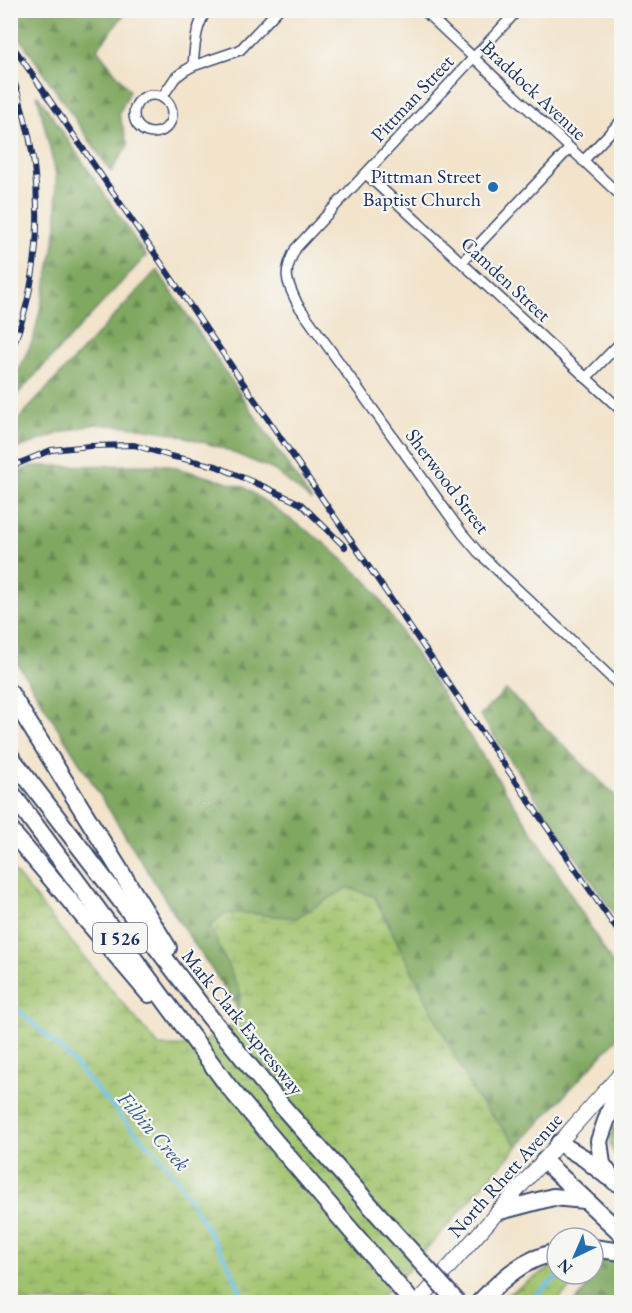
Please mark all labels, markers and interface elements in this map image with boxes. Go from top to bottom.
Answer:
street label: Braddock Avenue [476,34,593,146]
street label: Pittman Street [365,48,460,147]
place label: Pittman Street Baptist Church [363,163,482,212]
marker: Pittman Street Baptist Church [486,180,500,194]
street label: Camden Street [455,231,557,328]
street label: Sherwood Street [400,423,496,539]
road number: I 526 [93,923,147,953]
street label: Mark Clark Expressway [176,944,310,1100]
water label: Filbin Creek [111,1085,196,1177]
street label: North Rhett Avenue [442,1107,568,1243]
north arrow [545,1226,605,1286]
text: N [553,1254,577,1278]

